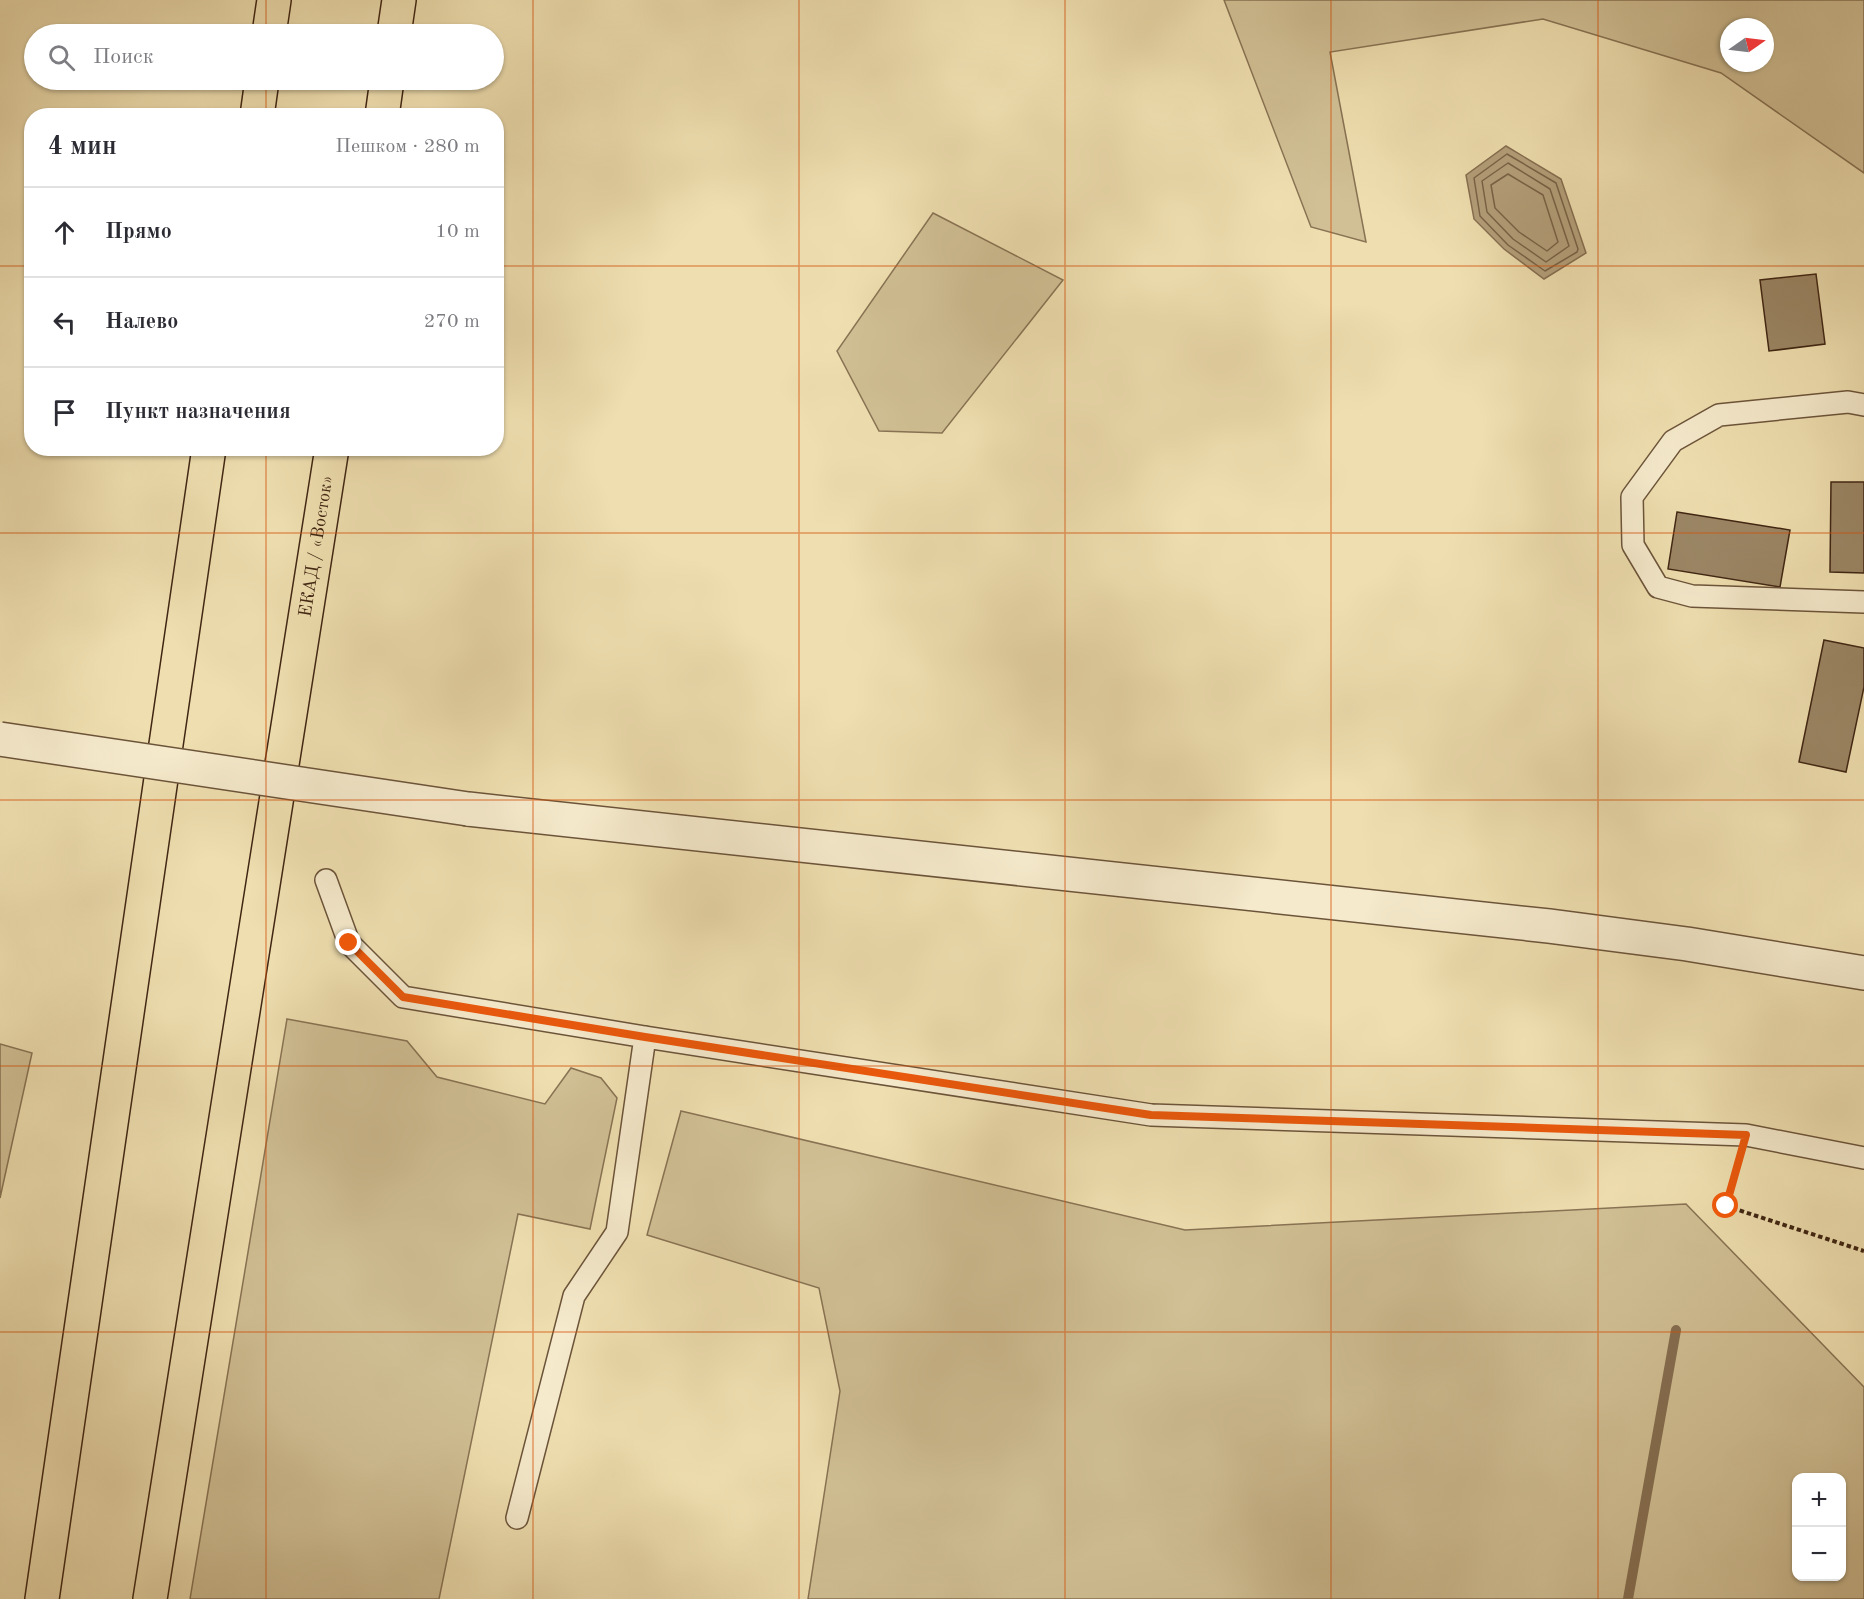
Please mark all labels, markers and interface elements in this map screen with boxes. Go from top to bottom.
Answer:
north arrow [1720,18,1774,72]
search box [24,24,504,90]
icon: search [45,41,78,74]
text: Поиск [93,46,154,68]
text: 4 мин [48,134,117,160]
text: Пешком · 280 m [335,137,480,157]
icon: ahead [48,216,81,249]
text: Прямо [105,221,172,243]
text: 10 m [435,222,480,242]
icon: left [48,306,81,339]
text: Налево [105,311,178,333]
text: 270 m [424,312,480,332]
icon: arrive [48,396,81,429]
text: Пункт назначения [105,401,291,423]
street label: ЕКАД / «Восток» [296,474,337,618]
route end [335,929,361,955]
route start [1712,1192,1738,1218]
map controls [1792,1473,1846,1581]
button: + [1792,1473,1846,1527]
button: − [1792,1527,1846,1581]

